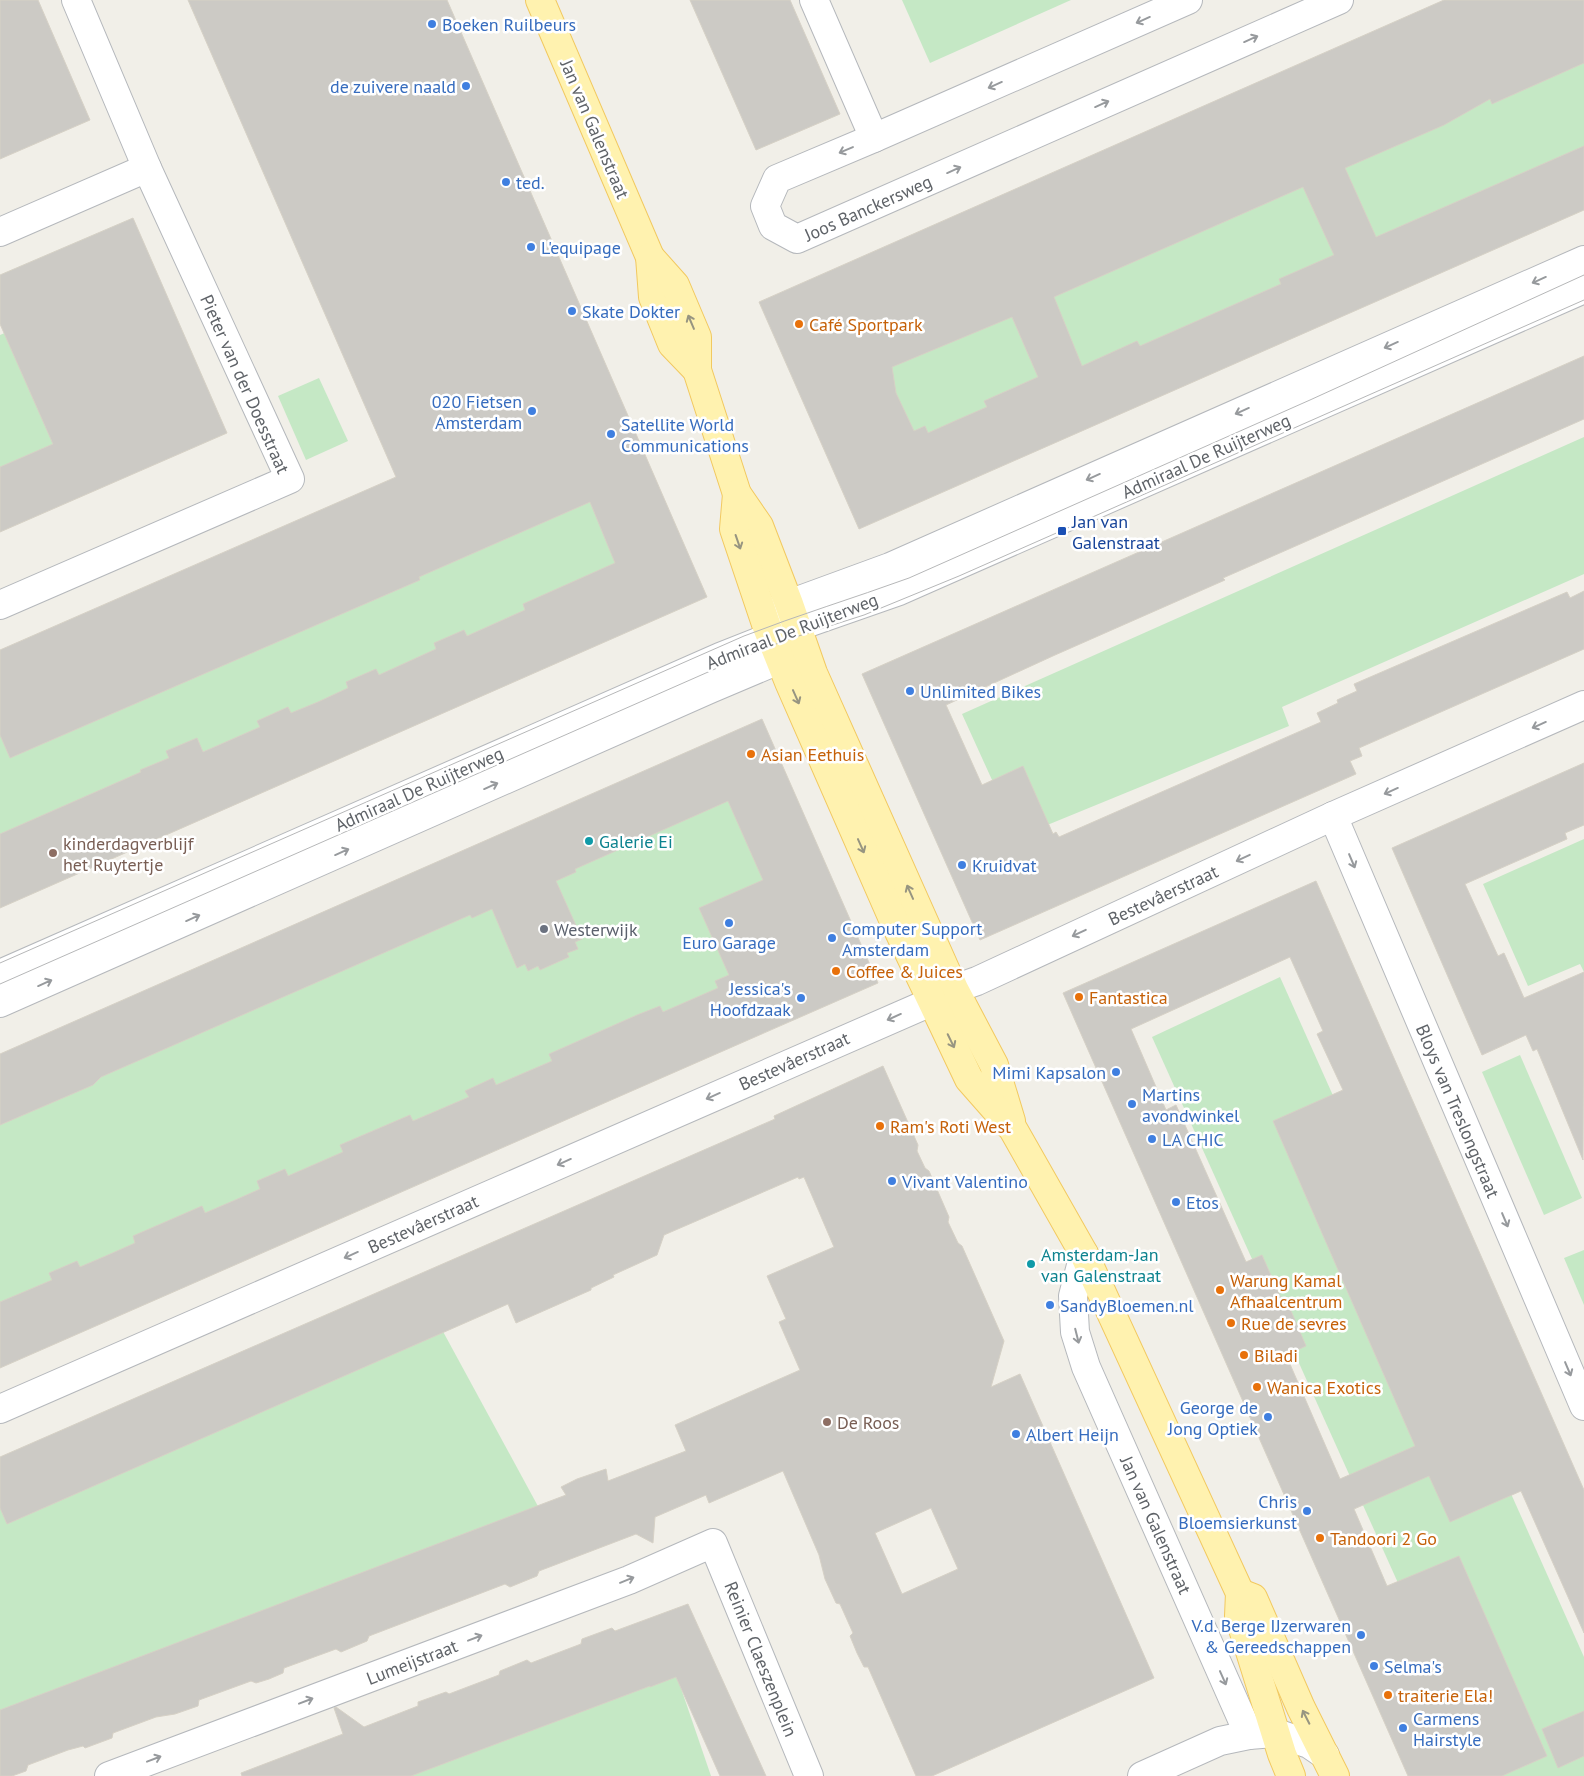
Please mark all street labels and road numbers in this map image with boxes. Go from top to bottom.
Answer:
street label: Jan van Galenstraat [555,55,635,202]
street label: Joos Banckersweg [800,170,935,247]
street label: Pieter van der Doesstraat [195,291,295,477]
street label: Admiraal De Ruijterweg [1118,408,1294,504]
street label: Admiraal De Ruijterweg [703,588,881,674]
street label: Admiraal De Ruijterweg [331,741,507,837]
street label: Bestevâerstraat [1104,860,1222,930]
street label: Bloys van Treslongstraat [1411,1021,1505,1201]
street label: Bestevâerstraat [735,1026,853,1096]
street label: Bestevâerstraat [364,1189,482,1259]
street label: Jan van Galenstraat [1115,1451,1197,1598]
street label: Reinier Claeszenplein [719,1578,803,1740]
street label: Lumeijstraat [363,1634,461,1690]

